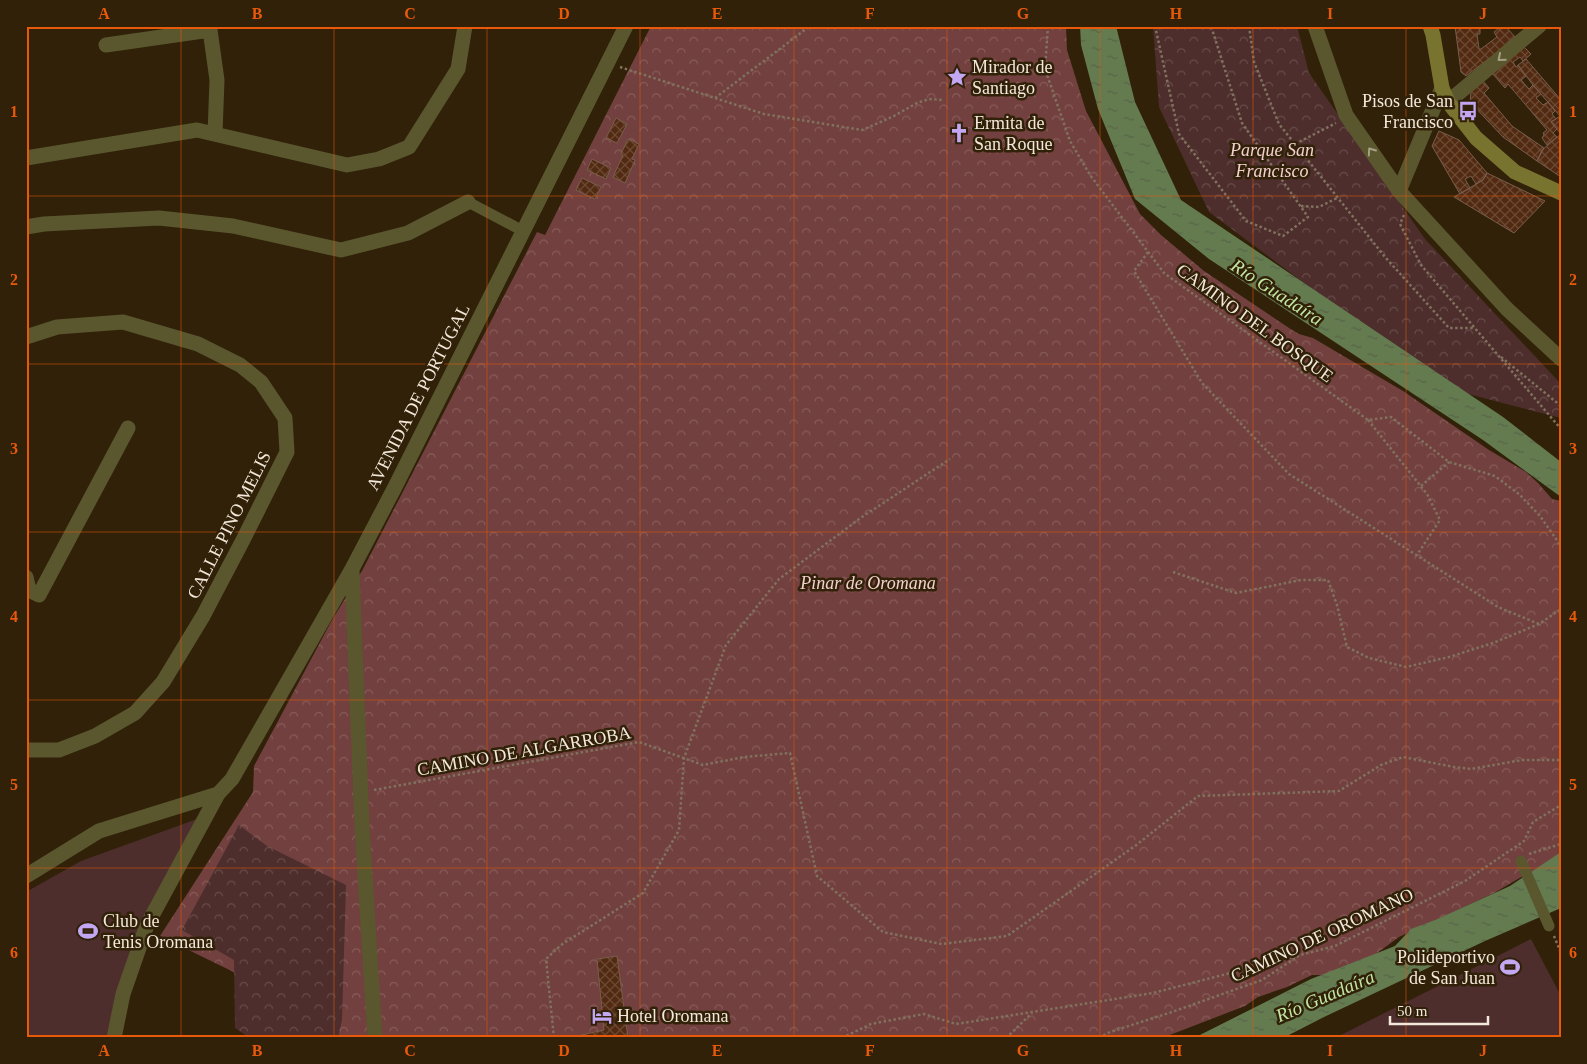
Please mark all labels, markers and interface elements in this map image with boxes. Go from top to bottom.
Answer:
text: A [98,5,110,22]
text: B [252,5,263,22]
text: C [404,5,416,22]
text: D [558,5,570,22]
text: E [712,5,722,22]
text: F [865,5,875,22]
text: G [1017,5,1030,22]
text: H [1170,5,1183,22]
text: I [1327,5,1333,22]
text: J [1479,5,1487,22]
one-way arrow [1498,52,1507,61]
place label: Mirador de Santiago [972,57,1052,98]
place icon: Mirador de Santiago [946,66,968,88]
place label: Pisos de San Francisco [1362,91,1453,132]
bus stop icon: Pisos de San Francisco [1457,100,1479,122]
text: 1 [10,103,18,120]
text: 1 [1569,103,1577,120]
place label: Ermita de San Roque [974,113,1053,154]
church icon: Ermita de San Roque [948,122,970,144]
park label: Parque San Francisco [1229,140,1314,181]
one-way arrow [1368,147,1377,157]
water label: Río Guadaíra [1226,254,1327,329]
street label: CAMINO DEL BOSQUE [1173,260,1337,386]
text: 2 [10,271,18,288]
text: 2 [1569,271,1577,288]
street label: AVENIDA DE PORTUGAL [362,300,474,494]
text: 3 [10,440,18,457]
text: 3 [1569,440,1577,457]
street label: CALLE PINO MELIS [183,448,275,602]
park label: Pinar de Oromana [799,573,936,593]
text: 4 [10,608,18,625]
text: 4 [1569,608,1577,625]
street label: CAMINO DE ALGARROBA [415,722,633,780]
text: 5 [10,776,18,793]
text: 5 [1569,776,1577,793]
street label: CAMINO DE OROMANO [1228,884,1416,986]
place label: Club de Tenis Oromana [103,911,213,952]
sports icon: Club de Tenis Oromana [77,920,99,942]
text: 6 [10,944,18,961]
text: 6 [1569,944,1577,961]
place label: Polideportivo de San Juan [1397,947,1495,988]
sports icon: Polideportivo de San Juan [1499,956,1521,978]
water label: Río Guadaíra [1272,966,1377,1027]
scale bar [1390,994,1487,1026]
text: 50 m [1397,1003,1428,1019]
hotel icon: Hotel Oromana [591,1005,613,1027]
place label: Hotel Oromana [617,1006,728,1026]
text: A [98,1042,110,1059]
text: B [252,1042,263,1059]
text: C [404,1042,416,1059]
text: D [558,1042,570,1059]
text: E [712,1042,722,1059]
text: F [865,1042,875,1059]
text: G [1017,1042,1030,1059]
text: H [1170,1042,1183,1059]
text: I [1327,1042,1333,1059]
text: J [1479,1042,1487,1059]

